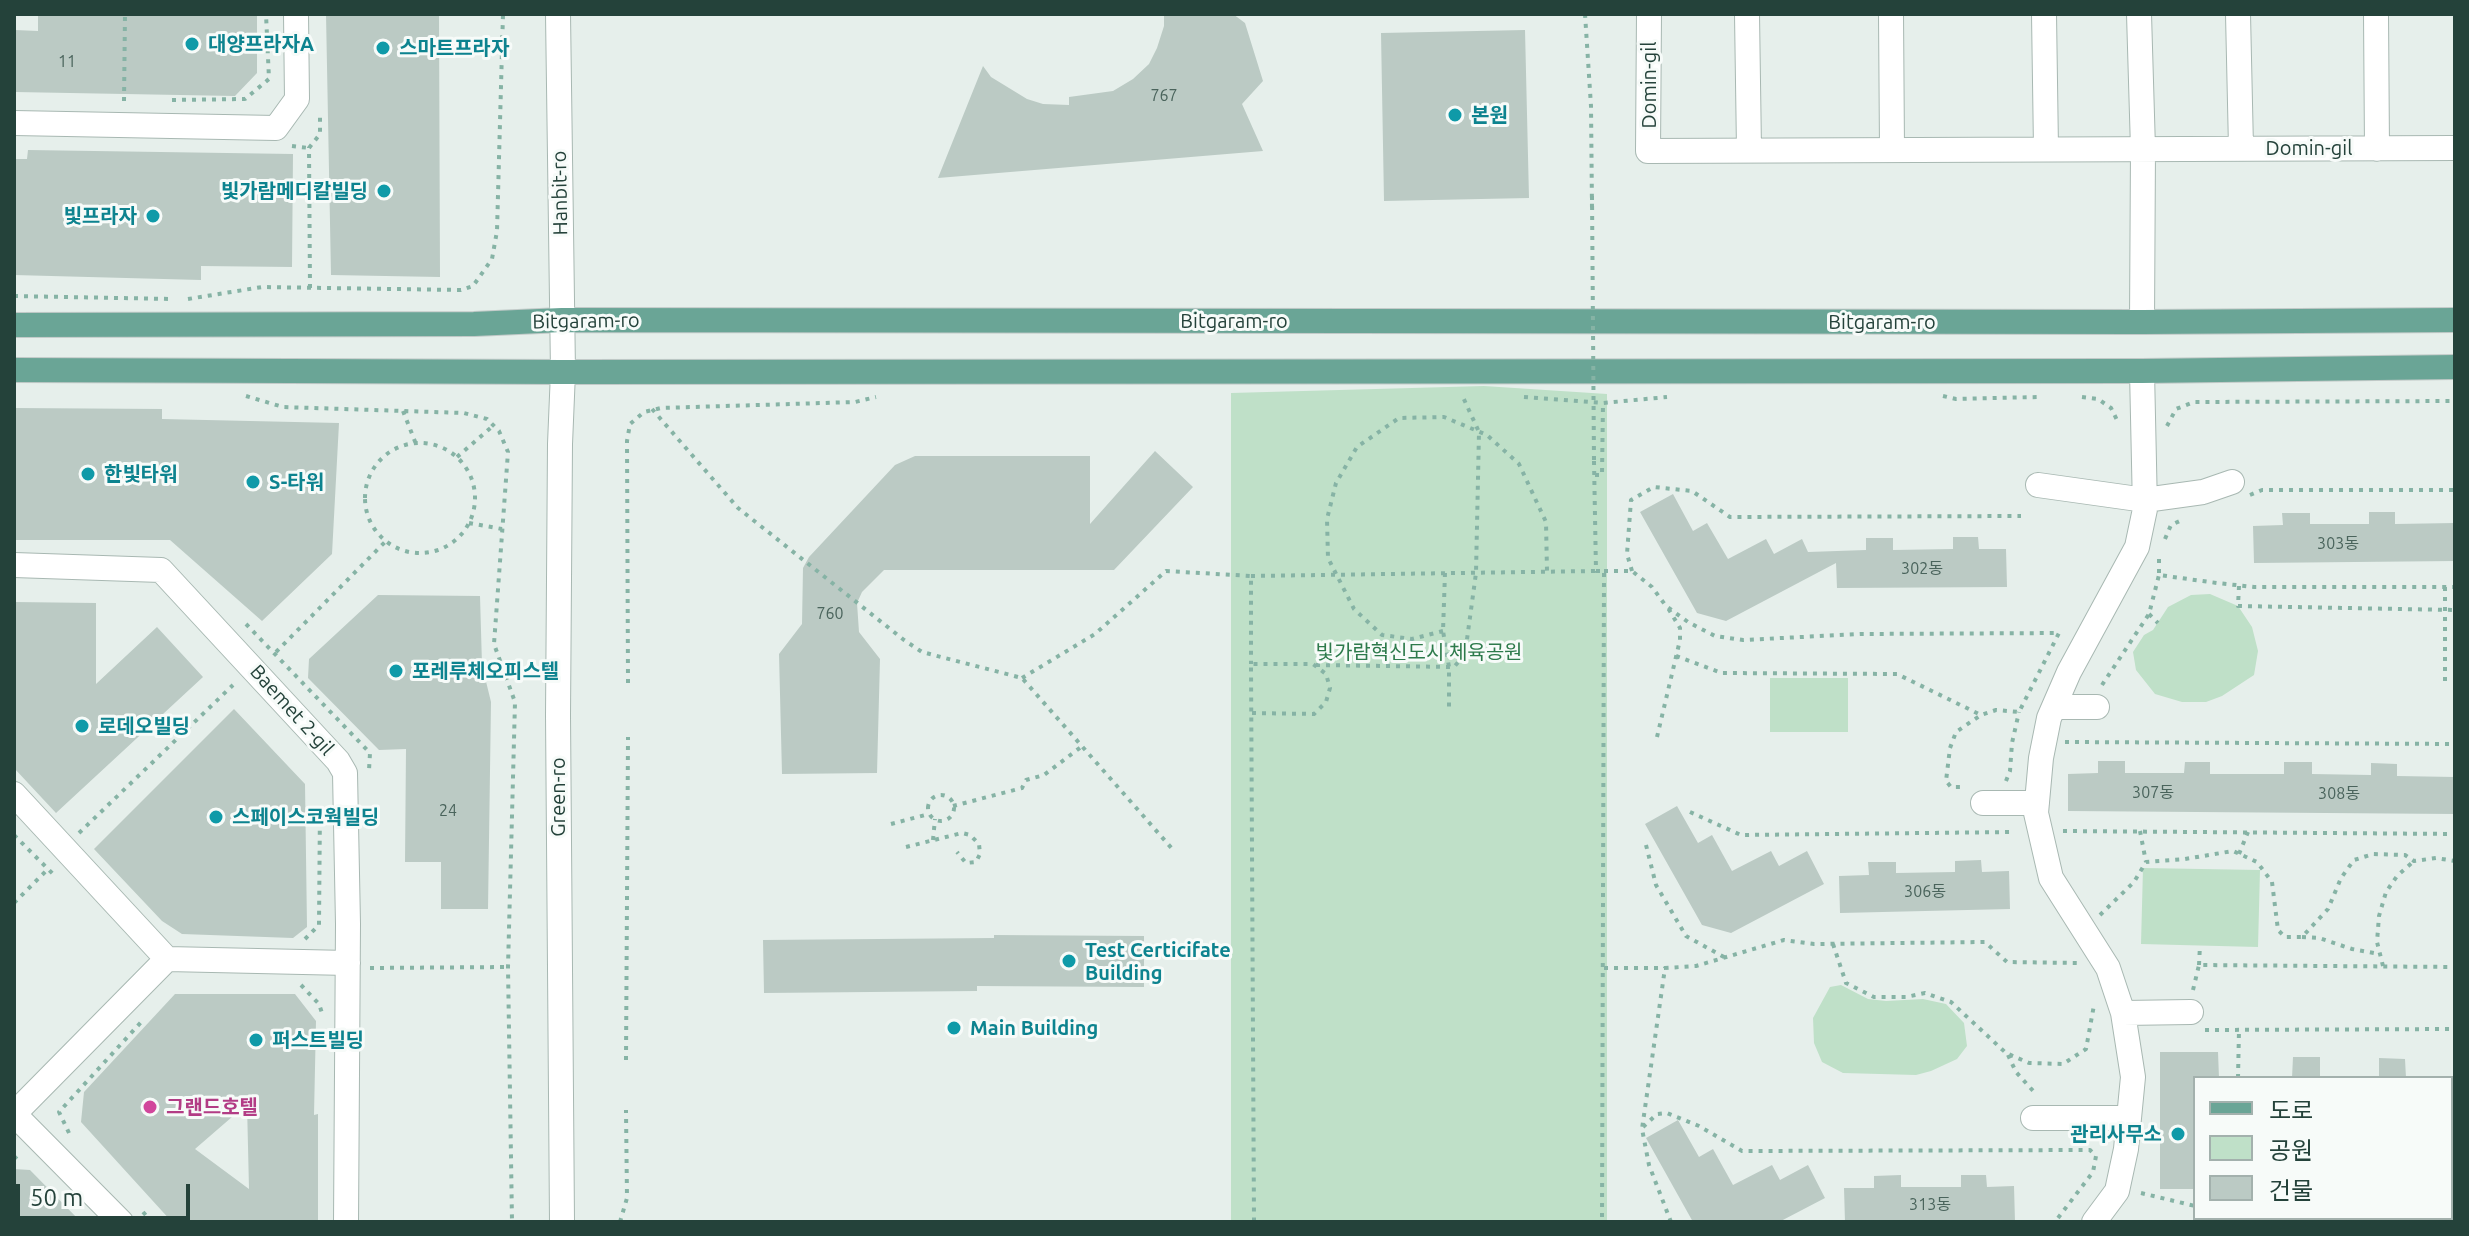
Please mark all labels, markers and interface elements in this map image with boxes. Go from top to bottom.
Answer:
place label: 대양프라자A [208,32,314,56]
marker: 대양프라자A [183,35,201,53]
place label: 스마트프라자 [399,36,509,60]
marker: 스마트프라자 [374,39,392,57]
street label: Domin-gil [1637,42,1661,128]
house number: 11 [58,52,76,72]
house number: 767 [1150,86,1178,106]
place label: 본원 [1471,103,1508,127]
marker: 본원 [1446,106,1464,124]
street label: Domin-gil [2266,136,2352,160]
street label: Hanbit-ro [547,151,573,235]
place label: 빛가람메디칼빌딩 [221,179,368,203]
marker: 빛가람메디칼빌딩 [375,182,393,200]
place label: 빛프라자 [63,204,137,228]
marker: 빛프라자 [144,207,162,225]
street label: Bitgaram-ro [532,308,640,334]
street label: Bitgaram-ro [1180,309,1288,333]
street label: Bitgaram-ro [1828,310,1936,334]
place label: 한빛타워 [104,462,178,486]
marker: 한빛타워 [79,465,97,483]
place label: S-타워 [269,470,324,494]
marker: S-타워 [244,473,262,491]
house number: 303동 [2317,534,2359,554]
house number: 302동 [1901,559,1943,579]
house number: 760 [816,604,844,624]
park label: 빛가람혁신도시 체육공원 [1316,640,1522,664]
place label: 포레루체오피스텔 [412,659,559,683]
street label: Baemet 2-gil [245,660,339,760]
marker: 포레루체오피스텔 [387,662,405,680]
place label: 로데오빌딩 [98,714,190,738]
marker: 로데오빌딩 [73,717,91,735]
street label: Green-ro [546,757,570,837]
house number: 307동 [2132,783,2174,803]
house number: 308동 [2318,784,2360,804]
house number: 24 [439,801,457,821]
place label: 스페이스코웍빌딩 [232,805,379,829]
marker: 스페이스코웍빌딩 [207,808,225,826]
house number: 306동 [1904,882,1946,902]
place label: Test Certicifate Building [1085,938,1231,985]
marker: Test Certicifate Building [1060,952,1078,970]
place label: Main Building [970,1016,1098,1040]
marker: Main Building [945,1019,963,1037]
place label: 퍼스트빌딩 [272,1028,364,1052]
marker: 퍼스트빌딩 [247,1031,265,1049]
legend [2193,1076,2453,1220]
place label: 그랜드호텔 [166,1095,258,1119]
text: 도로 [2269,1097,2313,1124]
marker: 그랜드호텔 [141,1098,159,1116]
place label: 관리사무소 [2070,1122,2162,1146]
marker: 관리사무소 [2169,1125,2187,1143]
text: 공원 [2269,1137,2313,1164]
scale bar [20,1168,194,1218]
text: 건물 [2269,1177,2313,1204]
text: 50 m [30,1184,83,1211]
house number: 313동 [1909,1195,1951,1215]

